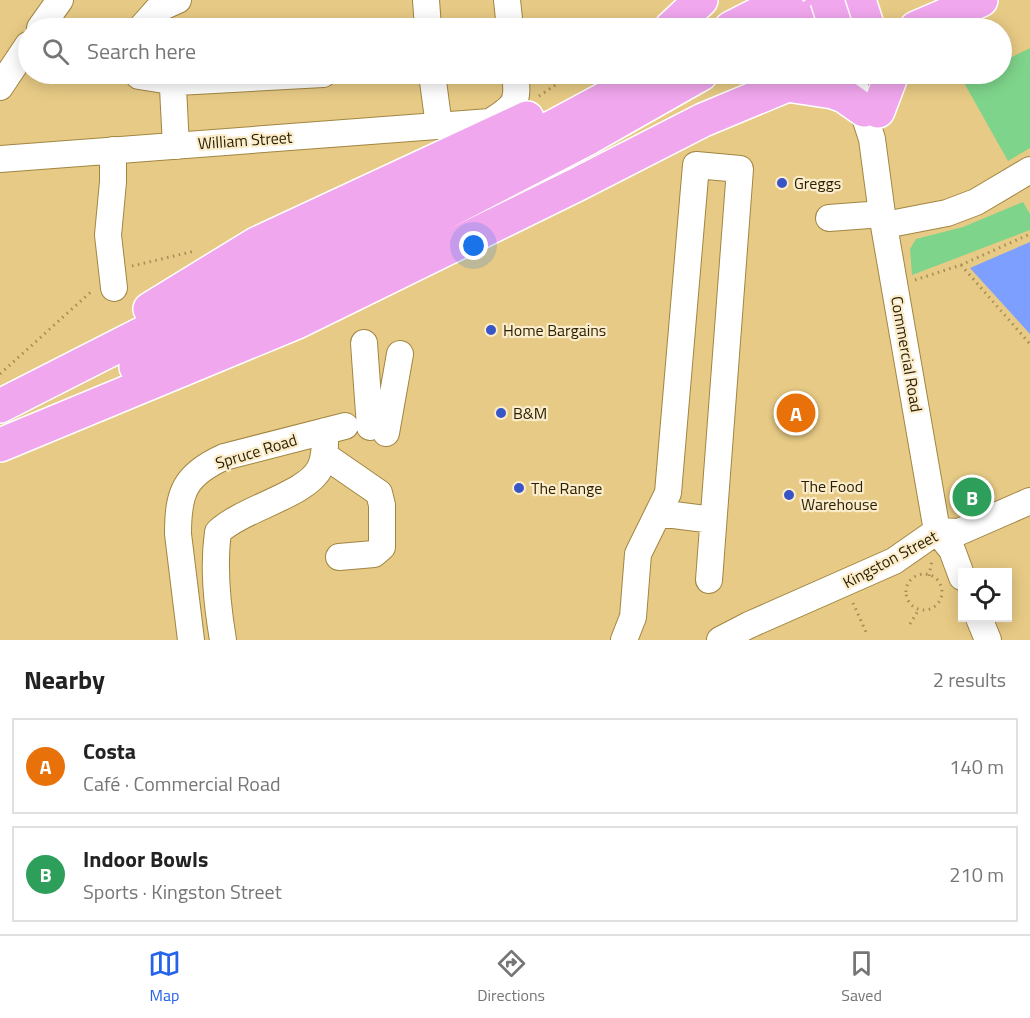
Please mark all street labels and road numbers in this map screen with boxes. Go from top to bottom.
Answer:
street label: William Street [197,125,293,155]
street label: Commercial Road [885,294,929,414]
street label: Spruce Road [212,427,300,475]
street label: Kingston Street [838,524,942,594]

